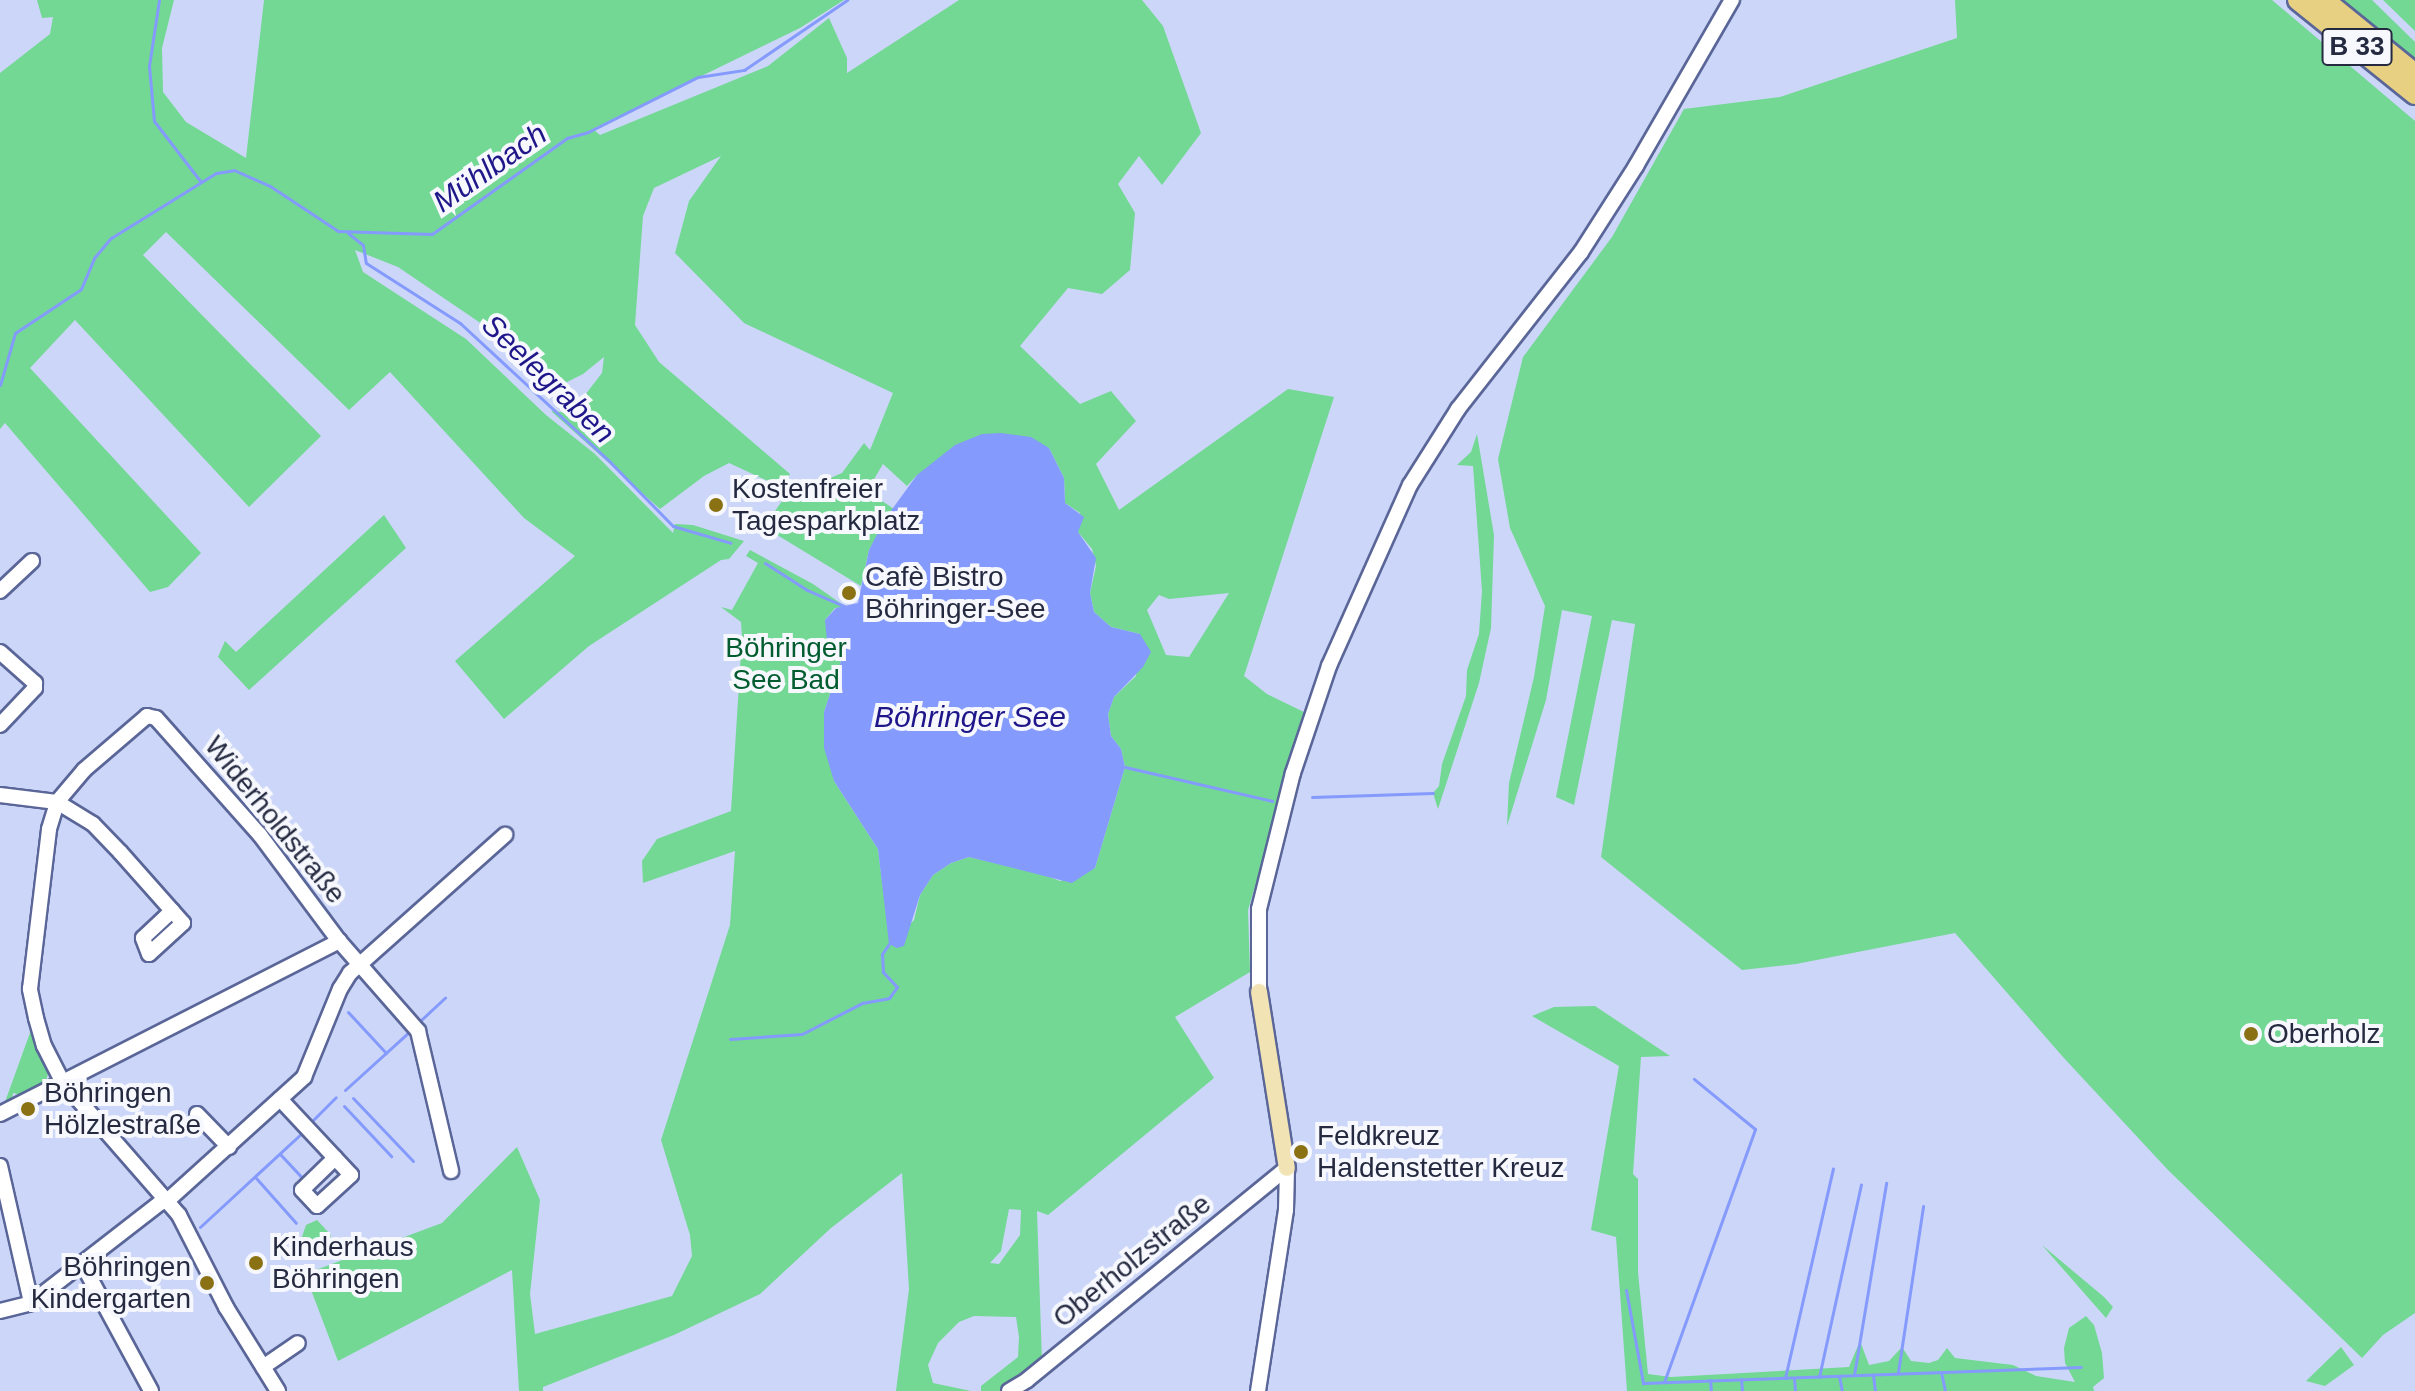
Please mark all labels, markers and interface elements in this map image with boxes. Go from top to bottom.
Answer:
road number: B 33 [2321,25,2393,69]
water label: Mühlbach [426,116,554,220]
water label: Seelegraben [474,307,622,451]
place label: Kostenfreier Tagesparkplatz [732,472,920,538]
marker: Kostenfreier Tagesparkplatz [707,496,725,514]
place label: Cafè Bistro Böhringer-See [865,560,1046,626]
marker: Cafè Bistro Böhringer-See [840,584,858,602]
park label: Böhringer See Bad [725,631,847,697]
water label: Böhringer See [874,699,1066,735]
street label: Widerholdstraße [197,730,353,910]
place label: Oberholz [2267,1017,2381,1051]
marker: Oberholz [2242,1025,2260,1043]
place label: Böhringen Hölzlestraße [44,1076,201,1142]
marker: Böhringen Hölzlestraße [19,1100,37,1118]
place label: Feldkreuz Haldenstetter Kreuz [1317,1119,1564,1185]
marker: Feldkreuz Haldenstetter Kreuz [1292,1143,1310,1161]
street label: Oberholzstraße [1046,1187,1218,1335]
place label: Kinderhaus Böhringen [272,1230,414,1296]
place label: Böhringen Kindergarten [31,1250,191,1316]
marker: Kinderhaus Böhringen [247,1254,265,1272]
marker: Böhringen Kindergarten [198,1274,216,1292]

